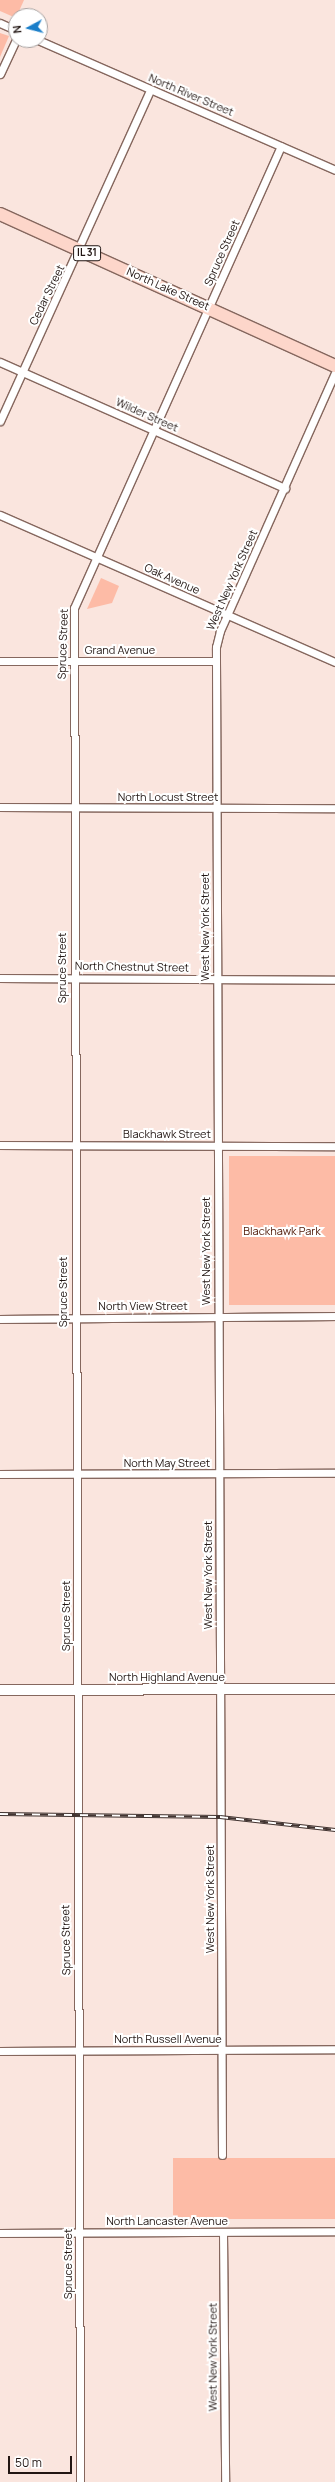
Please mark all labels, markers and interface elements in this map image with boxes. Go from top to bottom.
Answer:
north arrow [8,8,48,48]
text: N [9,25,25,34]
street label: North River Street [147,71,235,119]
street label: Spruce Street [202,218,242,288]
road number: IL 31 [72,245,102,261]
street label: Cedar Street [27,263,67,327]
street label: North Lake Street [125,265,211,313]
street label: Wilder Street [114,395,180,435]
street label: West New York Street [204,528,260,632]
street label: Oak Avenue [142,561,202,597]
street label: Spruce Street [55,608,71,680]
street label: Grand Avenue [85,643,155,657]
street label: North Locust Street [118,790,218,804]
street label: West New York Street [198,873,212,981]
street label: Spruce Street [55,933,69,1003]
street label: North Chestnut Street [75,959,189,975]
street label: Blackhawk Street [123,1127,211,1141]
street label: West New York Street [199,1197,213,1305]
park label: Blackhawk Park [243,1224,321,1238]
street label: Spruce Street [56,1257,70,1327]
street label: North View Street [98,1299,188,1313]
street label: North May Street [124,1456,210,1470]
street label: West New York Street [201,1521,215,1629]
street label: Spruce Street [59,1581,73,1651]
street label: North Highland Avenue [109,1670,225,1684]
street label: West New York Street [203,1845,217,1953]
street label: Spruce Street [59,1905,73,1975]
street label: North Russell Avenue [114,2032,222,2046]
street label: North Lancaster Avenue [106,2214,228,2228]
street label: Spruce Street [61,2229,75,2299]
street label: West New York Street [206,2303,220,2411]
scale bar [10,2448,74,2474]
text: 50 m [15,2454,42,2471]

